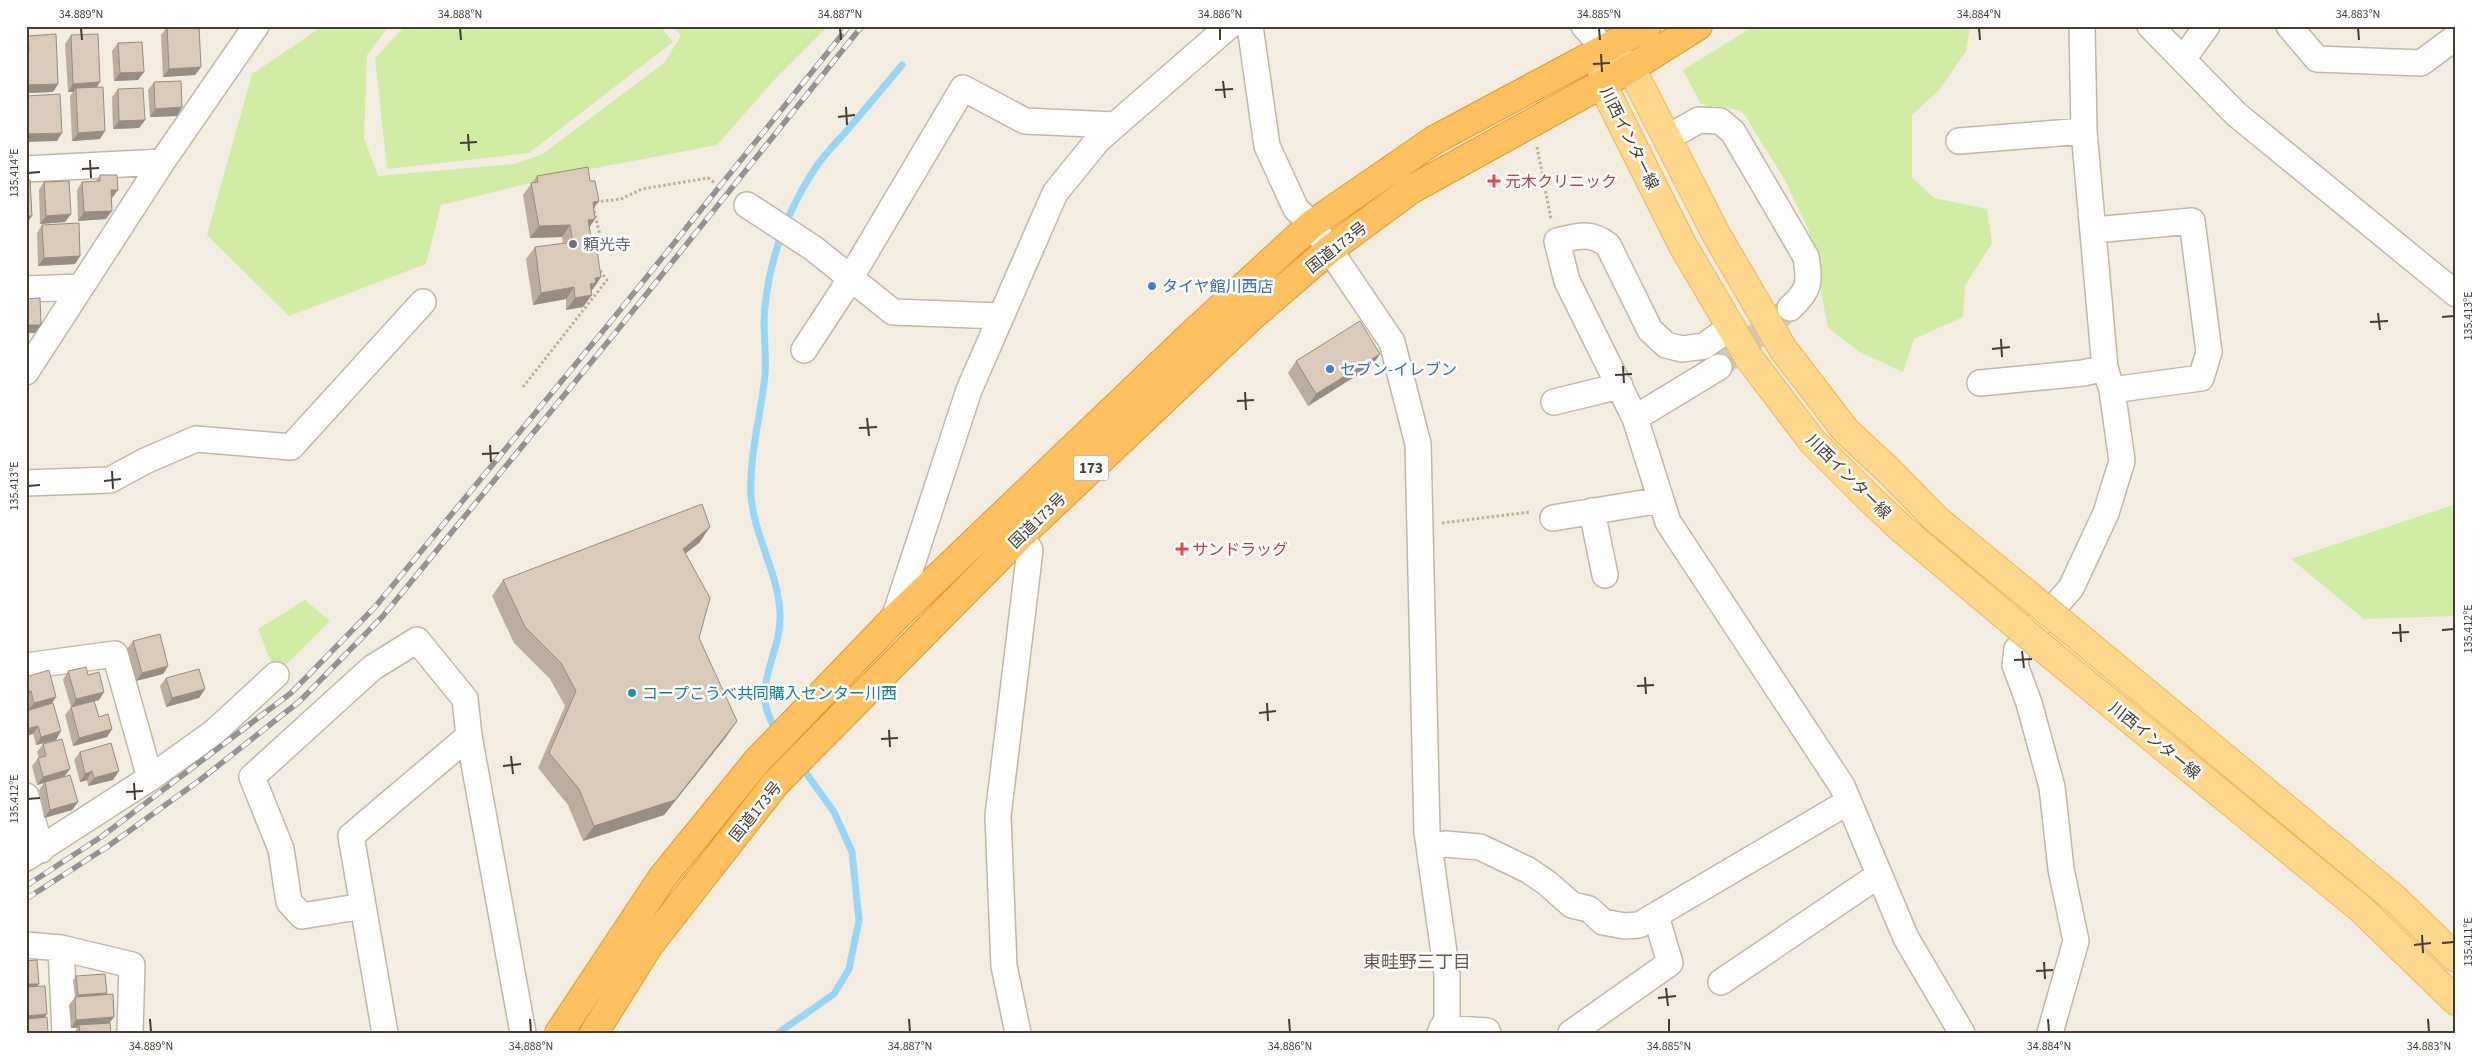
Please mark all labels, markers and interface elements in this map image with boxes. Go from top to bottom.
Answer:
text: 34.889°N [59,6,103,23]
text: 34.888°N [438,6,482,23]
text: 34.887°N [818,6,862,23]
text: 34.886°N [1198,6,1242,23]
text: 34.885°N [1577,6,1621,23]
text: 34.884°N [1957,6,2001,23]
text: 34.883°N [2336,6,2380,23]
street label: 川西インター線 [1595,83,1664,194]
text: 135.414°E [6,148,23,198]
place label: 元木クリニック [1505,171,1617,193]
marker: 元木クリニック [1487,174,1501,188]
street label: 国道173号 [1302,217,1372,279]
place label: 頼光寺 [583,234,631,256]
marker: 頼光寺 [567,238,579,250]
place label: タイヤ館川西店 [1162,276,1274,298]
marker: タイヤ館川西店 [1146,280,1158,292]
text: 135.413°E [2460,291,2477,341]
place label: セブン-イレブン [1340,359,1457,381]
marker: セブン-イレブン [1324,363,1336,375]
street label: 川西インター線 [1801,429,1896,524]
road number: 173 [1074,456,1108,480]
text: 135.413°E [6,461,23,511]
street label: 国道173号 [1004,488,1071,554]
place label: サンドラッグ [1192,539,1288,561]
marker: サンドラッグ [1176,543,1188,555]
text: 135.412°E [2460,604,2477,654]
place label: コープこうべ共同購入センター川西 [642,683,897,705]
marker: コープこうべ共同購入センター川西 [626,687,638,699]
street label: 川西インター線 [2104,697,2205,785]
text: 135.412°E [6,774,23,824]
street label: 国道173号 [725,777,787,846]
text: 135.411°E [2460,917,2477,967]
district label: 東畦野三丁目 [1363,950,1471,975]
text: 34.889°N [129,1038,173,1055]
text: 34.888°N [509,1038,553,1055]
text: 34.887°N [888,1038,932,1055]
text: 34.886°N [1268,1038,1312,1055]
text: 34.885°N [1647,1038,1691,1055]
text: 34.884°N [2027,1038,2071,1055]
text: 34.883°N [2407,1038,2451,1055]

